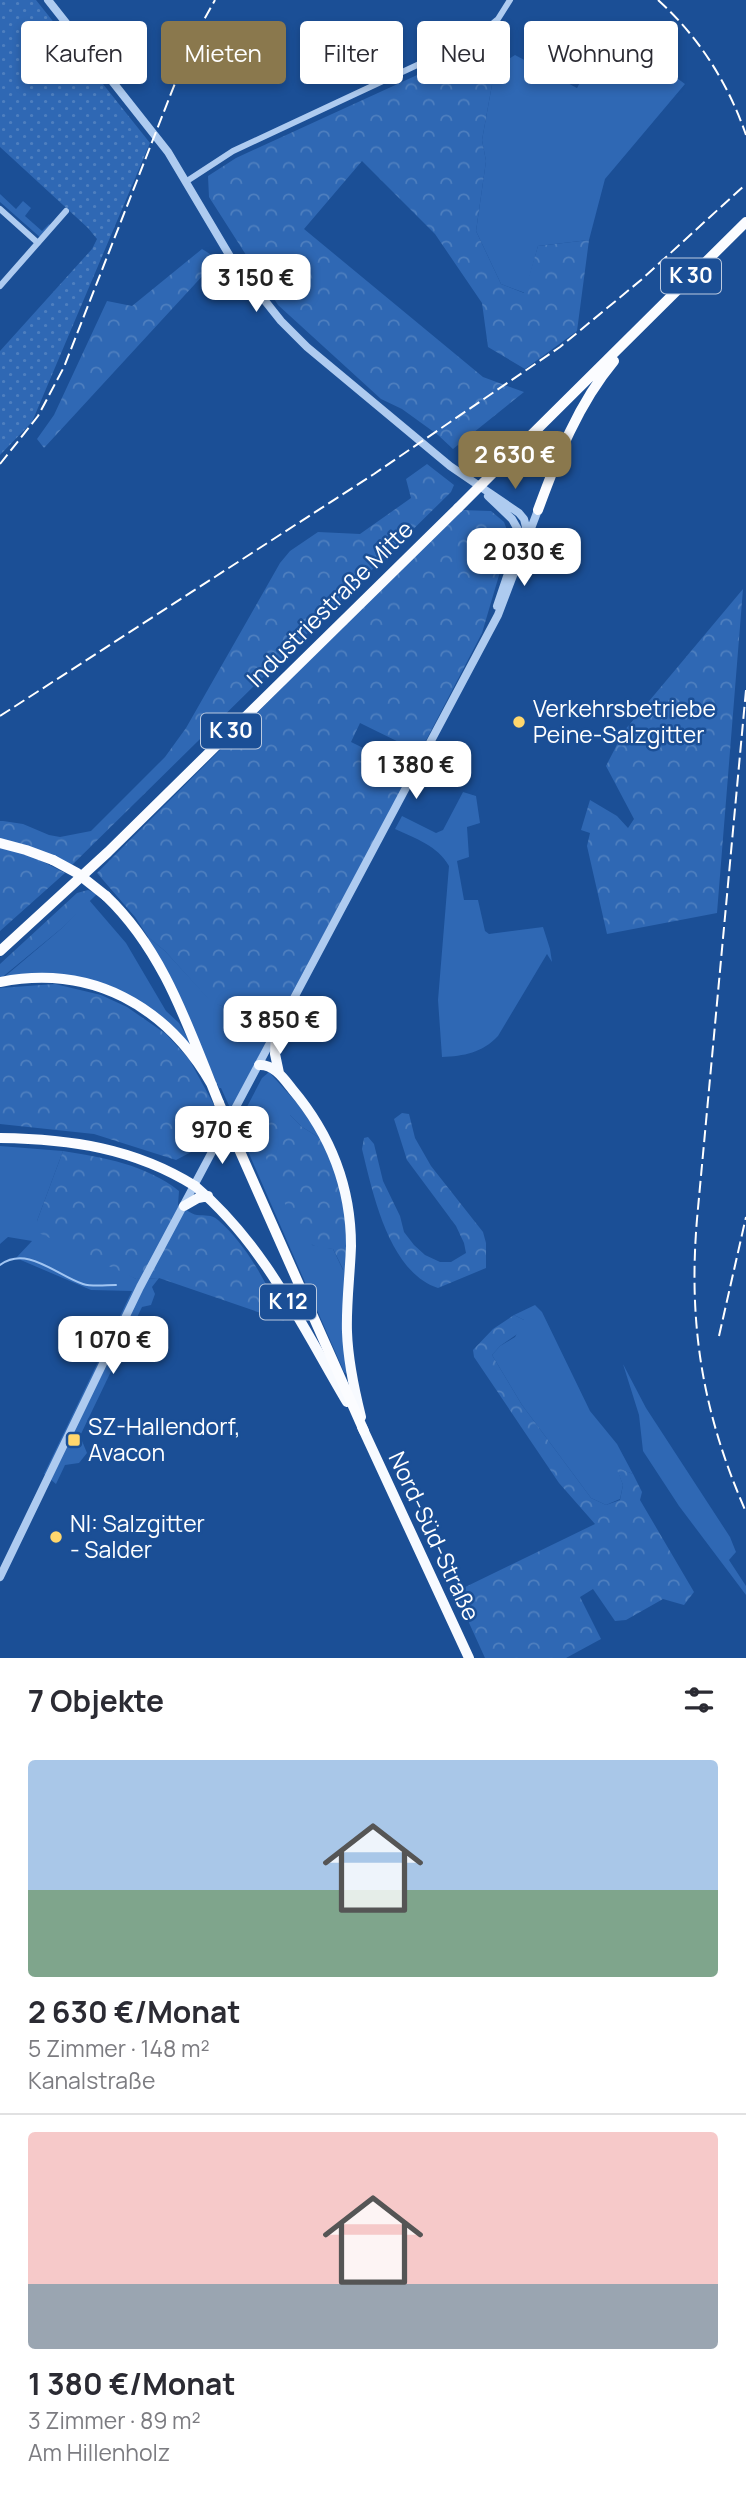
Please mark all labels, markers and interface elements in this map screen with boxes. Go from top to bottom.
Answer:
chip: Kaufen [21,21,147,84]
chip: Mieten [161,21,286,84]
chip: Filter [300,21,403,84]
chip: Neu [417,21,510,84]
chip: Wohnung [524,21,678,84]
pin: 3 150 € [191,254,321,314]
road number: K 30 [661,258,721,294]
text: 3 150 € [218,261,294,293]
pin: 2 630 € [450,432,580,491]
text: 2 630 € [474,438,556,470]
street label: Industriestraße Mitte [239,513,420,694]
pin: 2 030 € [459,528,589,588]
text: 2 030 € [483,535,565,567]
place label: Verkehrsbetriebe Peine-Salzgitter [533,692,716,750]
road number: K 30 [201,714,261,748]
marker: Verkehrsbetriebe Peine-Salzgitter [511,714,527,730]
pin: 1 380 € [351,742,481,801]
text: 1 380 € [377,748,455,780]
pin: 3 850 € [215,996,345,1056]
text: 3 850 € [240,1003,320,1035]
pin: 970 € [173,1106,271,1166]
text: 970 € [191,1113,253,1145]
road number: K 12 [260,1284,316,1320]
pin: 1 070 € [48,1316,178,1376]
text: 1 070 € [74,1323,152,1355]
place label: SZ-Hallendorf, Avacon [88,1410,241,1468]
marker: SZ-Hallendorf, Avacon [66,1432,82,1448]
street label: Nord-Süd-Straße [382,1446,488,1625]
place label: NI: Salzgitter - Salder [70,1507,205,1565]
marker: NI: Salzgitter - Salder [48,1529,64,1545]
text: 7 Objekte [28,1680,164,1721]
icon: filters [680,1681,718,1719]
icon: home [310,1805,436,1931]
text: 2 630 €/Monat [28,1991,240,2032]
text: 5 Zimmer · 148 m² [28,2032,210,2064]
text: Kanalstraße [28,2064,155,2096]
icon: home [310,2177,436,2303]
text: 1 380 €/Monat [28,2363,235,2404]
text: 3 Zimmer · 89 m² [28,2404,201,2436]
text: Am Hillenholz [28,2436,170,2468]

